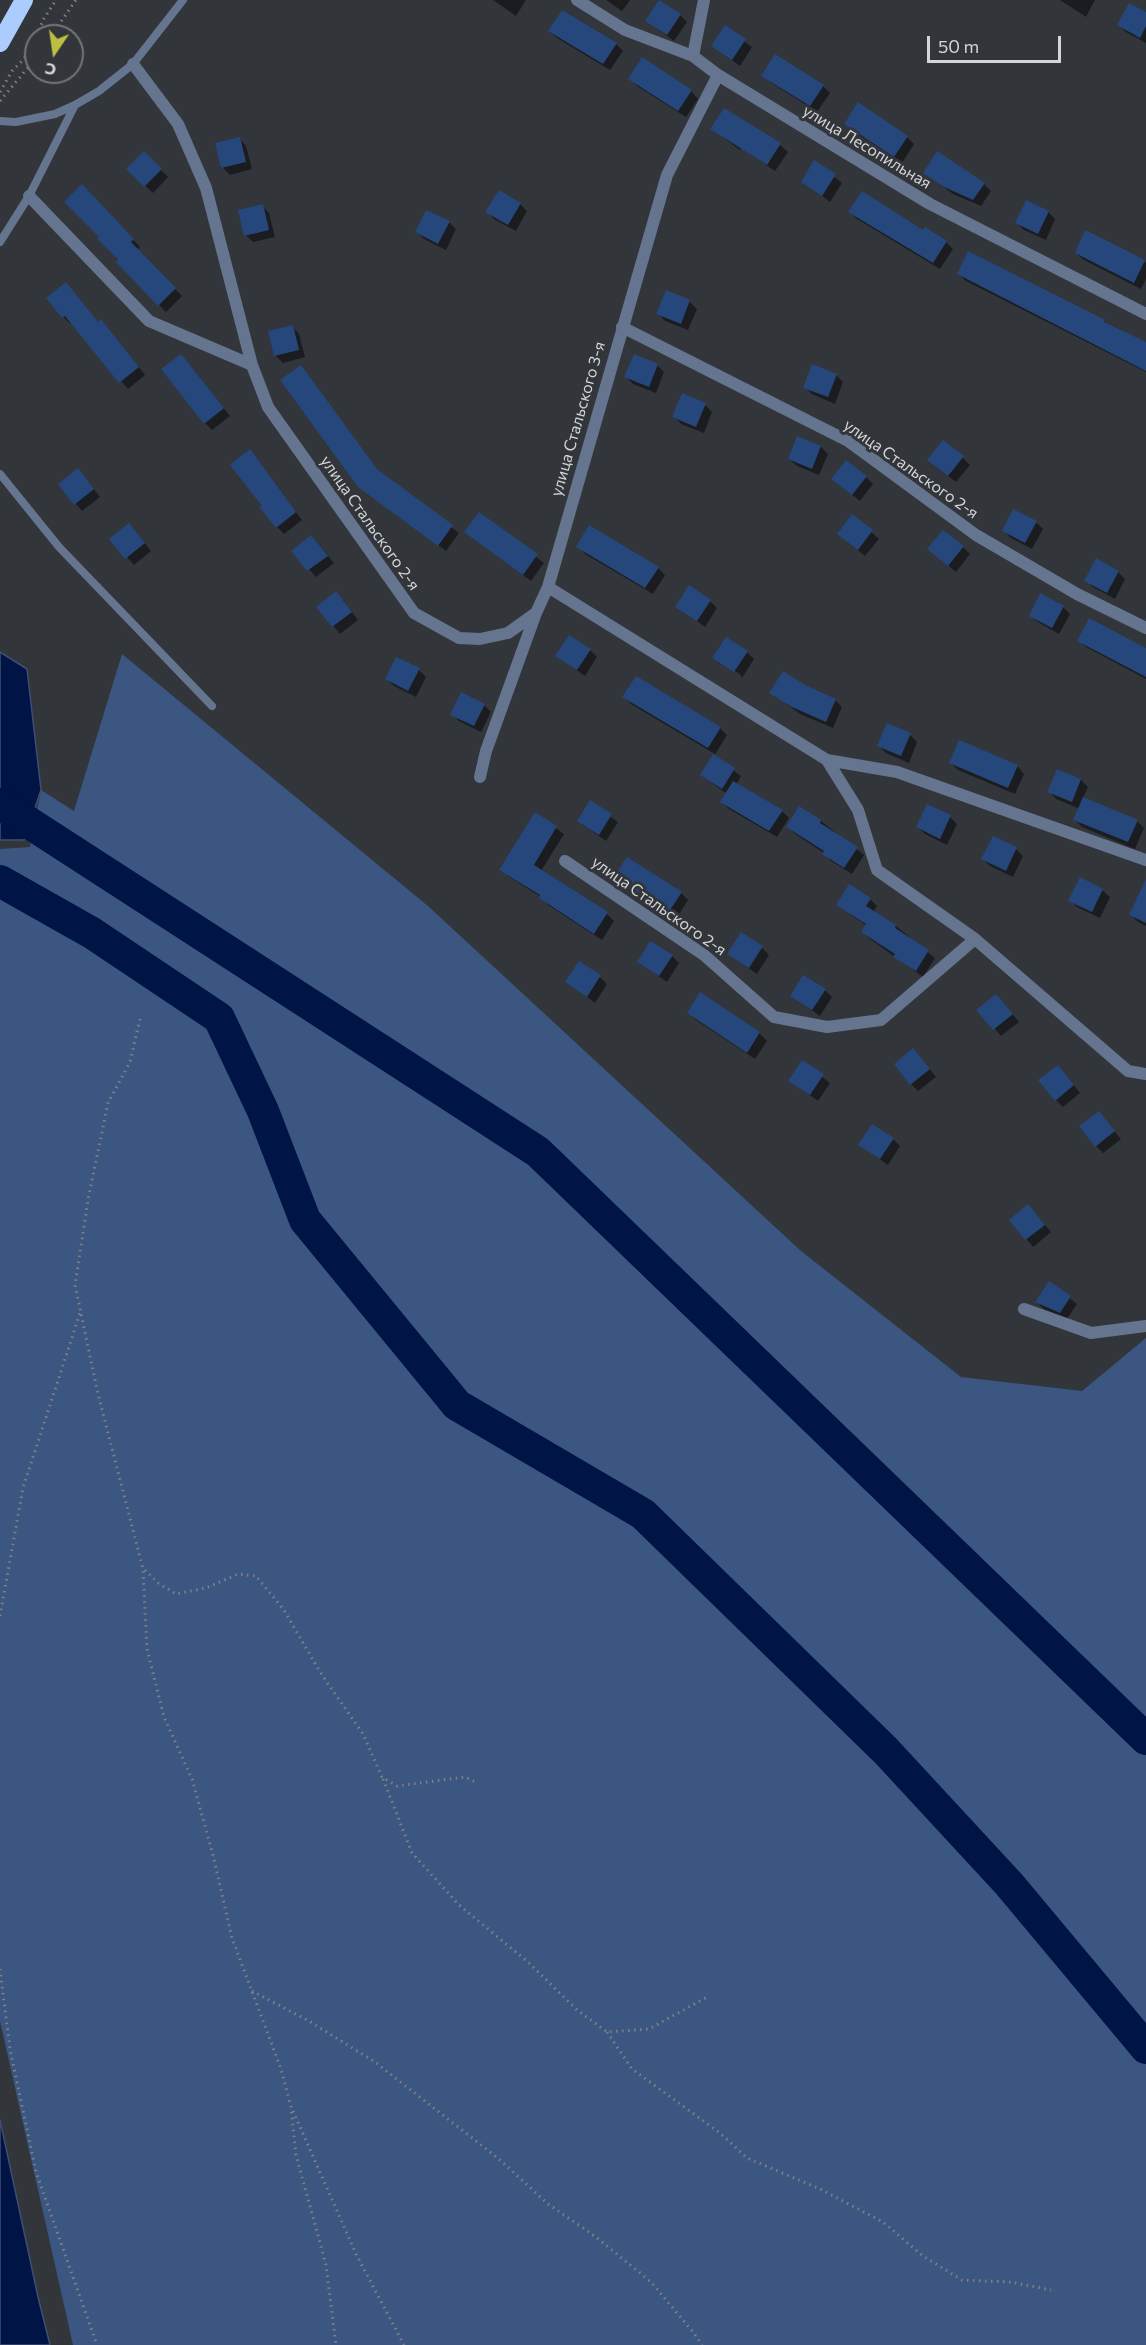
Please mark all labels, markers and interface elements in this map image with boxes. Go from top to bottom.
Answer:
north arrow [24,24,84,84]
scale bar [930,24,1064,62]
text: 50 m [938,35,979,57]
text: С [43,60,58,81]
street label: улица Лесопильная [799,101,935,193]
street label: улица Стальского 3-я [547,339,609,499]
street label: улица Стальского 2-я [840,415,982,523]
street label: улица Стальского 2-я [316,452,424,594]
street label: улица Стальского 2-я [588,852,730,960]

